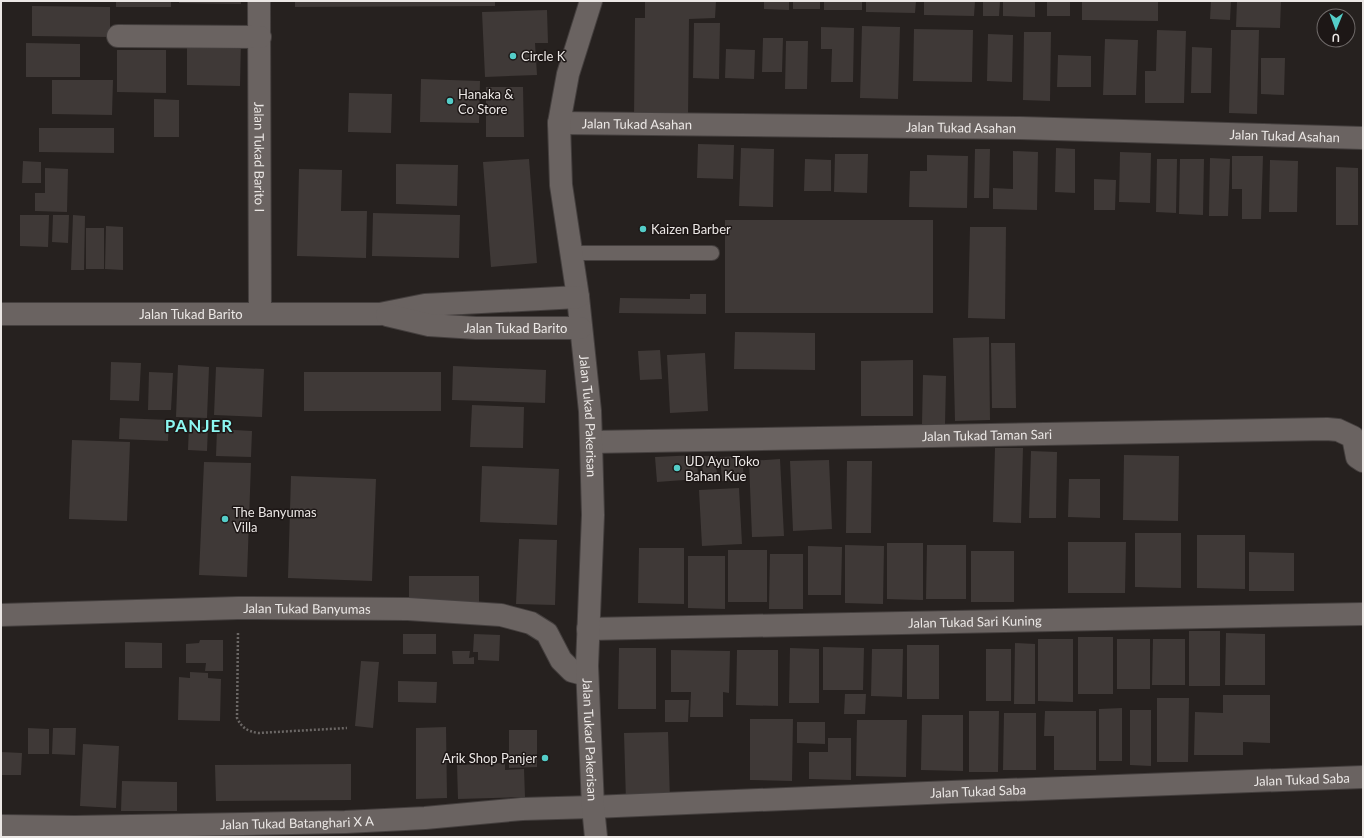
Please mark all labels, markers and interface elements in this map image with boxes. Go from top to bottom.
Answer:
north arrow [1316,8,1356,48]
text: U [1332,32,1340,45]
place label: Circle K [521,48,566,64]
marker: Circle K [508,51,518,61]
place label: Hanaka & Co Store [458,86,514,117]
marker: Hanaka & Co Store [445,96,455,106]
street label: Jalan Tukad Barito I [251,102,268,212]
street label: Jalan Tukad Asahan [582,115,692,132]
street label: Jalan Tukad Asahan [906,119,1016,136]
street label: Jalan Tukad Asahan [1230,126,1340,145]
place label: Kaizen Barber [651,221,731,237]
marker: Kaizen Barber [638,224,648,234]
street label: Jalan Tukad Barito [139,306,243,322]
street label: Jalan Tukad Barito [464,319,567,336]
street label: Jalan Tukad Pakerisan [576,354,600,477]
district label: PANJER [165,415,233,436]
street label: Jalan Tukad Taman Sari [922,426,1052,444]
place label: UD Ayu Toko Bahan Kue [685,453,760,484]
marker: UD Ayu Toko Bahan Kue [672,463,682,473]
place label: The Banyumas Villa [233,504,317,535]
marker: The Banyumas Villa [220,514,230,524]
street label: Jalan Tukad Banyumas [243,600,371,617]
street label: Jalan Tukad Sari Kuning [908,612,1042,631]
street label: Jalan Tukad Pakerisan [580,678,601,801]
place label: Arik Shop Panjer [442,750,537,766]
marker: Arik Shop Panjer [540,753,550,763]
street label: Jalan Tukad Saba [1254,769,1350,789]
street label: Jalan Tukad Saba [930,781,1026,801]
street label: Jalan Tukad Batanghari X A [220,813,374,832]

